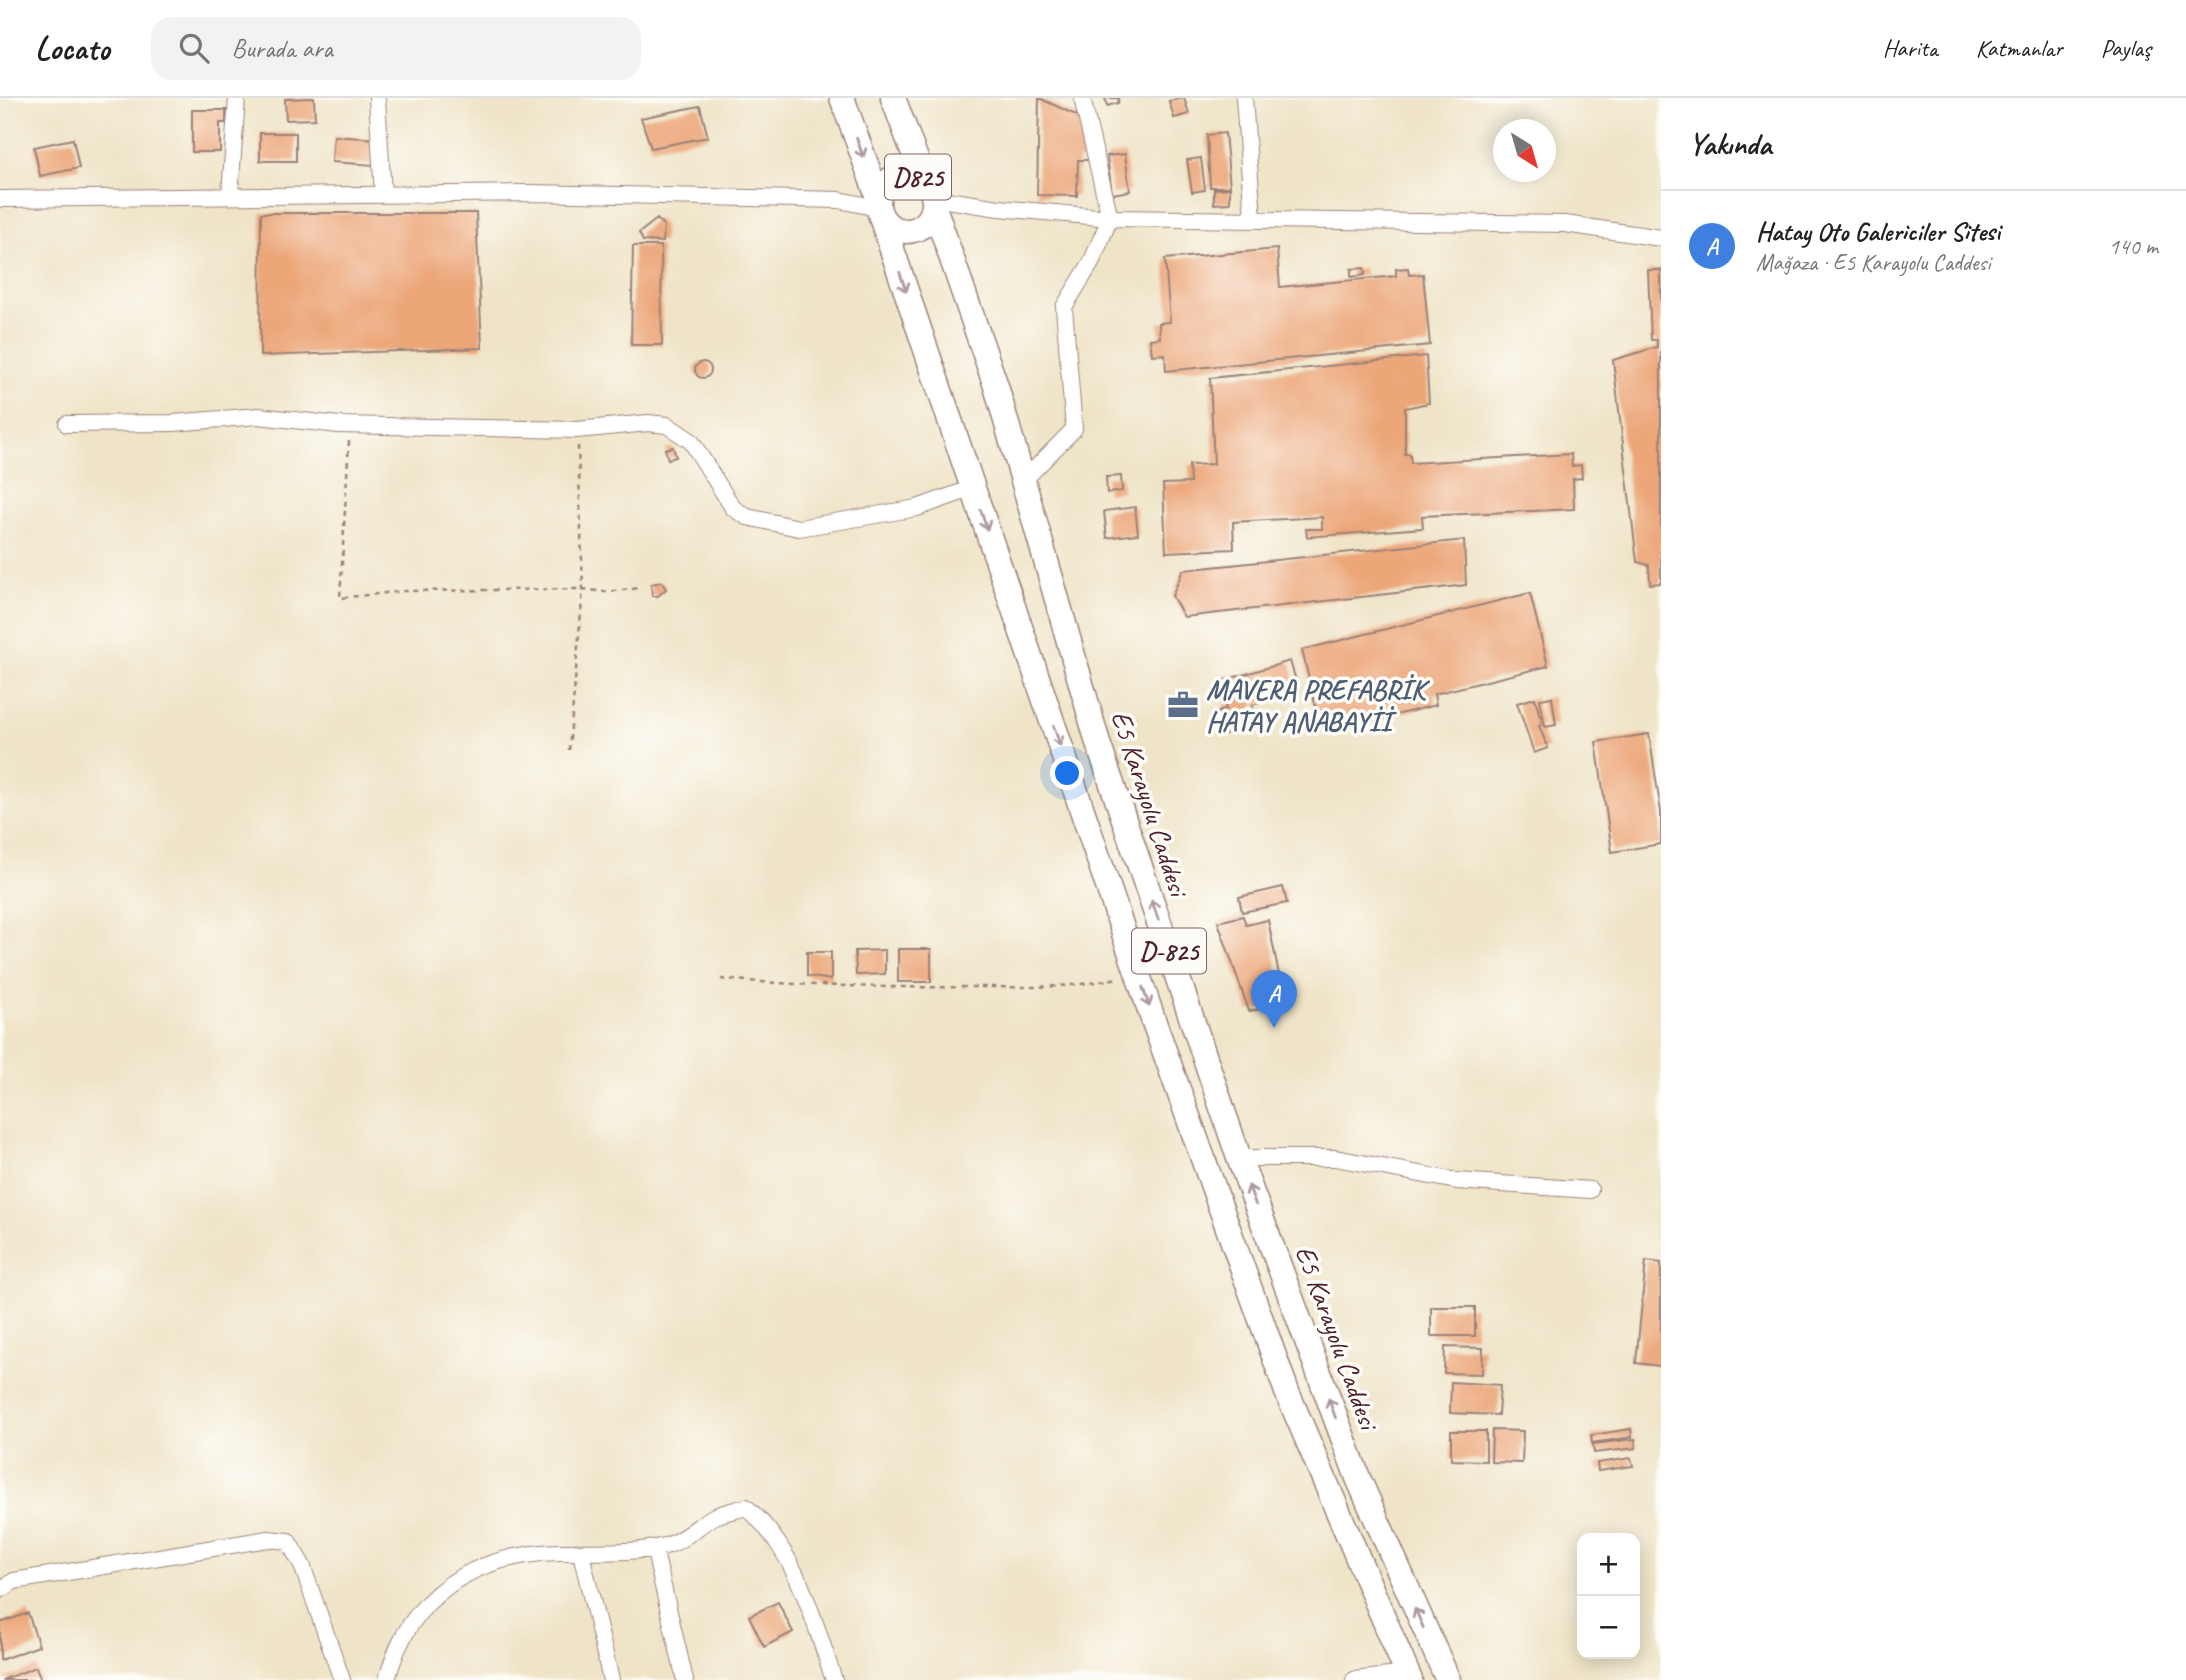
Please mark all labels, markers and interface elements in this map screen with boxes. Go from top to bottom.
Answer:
search box [151,17,641,80]
text: Locato [35,27,109,69]
icon: search [175,29,213,67]
text: Burada ara [231,32,333,65]
text: Harita [1883,33,1938,63]
text: Katmanlar [1976,33,2063,63]
text: Paylaş [2101,33,2151,63]
north arrow [1493,119,1556,182]
text: Yakında [1689,125,1771,163]
one-way arrow [855,136,867,158]
road number: D825 [885,155,951,200]
text: Hatay Oto Galericiler Sitesi [1756,215,2000,248]
text: A [1706,232,1718,261]
text: 140 m [2109,232,2158,261]
text: Mağaza · E5 Karayolu Caddesi [1756,248,1991,277]
one-way arrow [898,270,910,292]
one-way arrow [979,509,991,531]
place label: MAVERA PREFABRİK HATAY ANABAYİİ [1206,672,1431,739]
office icon: MAVERA PREFABRİK HATAY ANABAYİİ [1166,688,1200,722]
street label: E5 Karayolu Caddesi [1104,706,1198,903]
one-way arrow [1052,724,1064,746]
your location [1050,756,1084,790]
one-way arrow [1148,900,1160,922]
road number: D-825 [1132,929,1206,974]
pin: A [1251,970,1297,1028]
one-way arrow [1140,986,1153,1008]
one-way arrow [1245,1184,1258,1206]
street label: E5 Karayolu Caddesi [1288,1241,1388,1437]
one-way arrow [1324,1398,1337,1420]
map controls [1577,1533,1640,1659]
button: + [1577,1533,1640,1596]
button: − [1577,1596,1640,1659]
one-way arrow [1412,1608,1425,1629]

